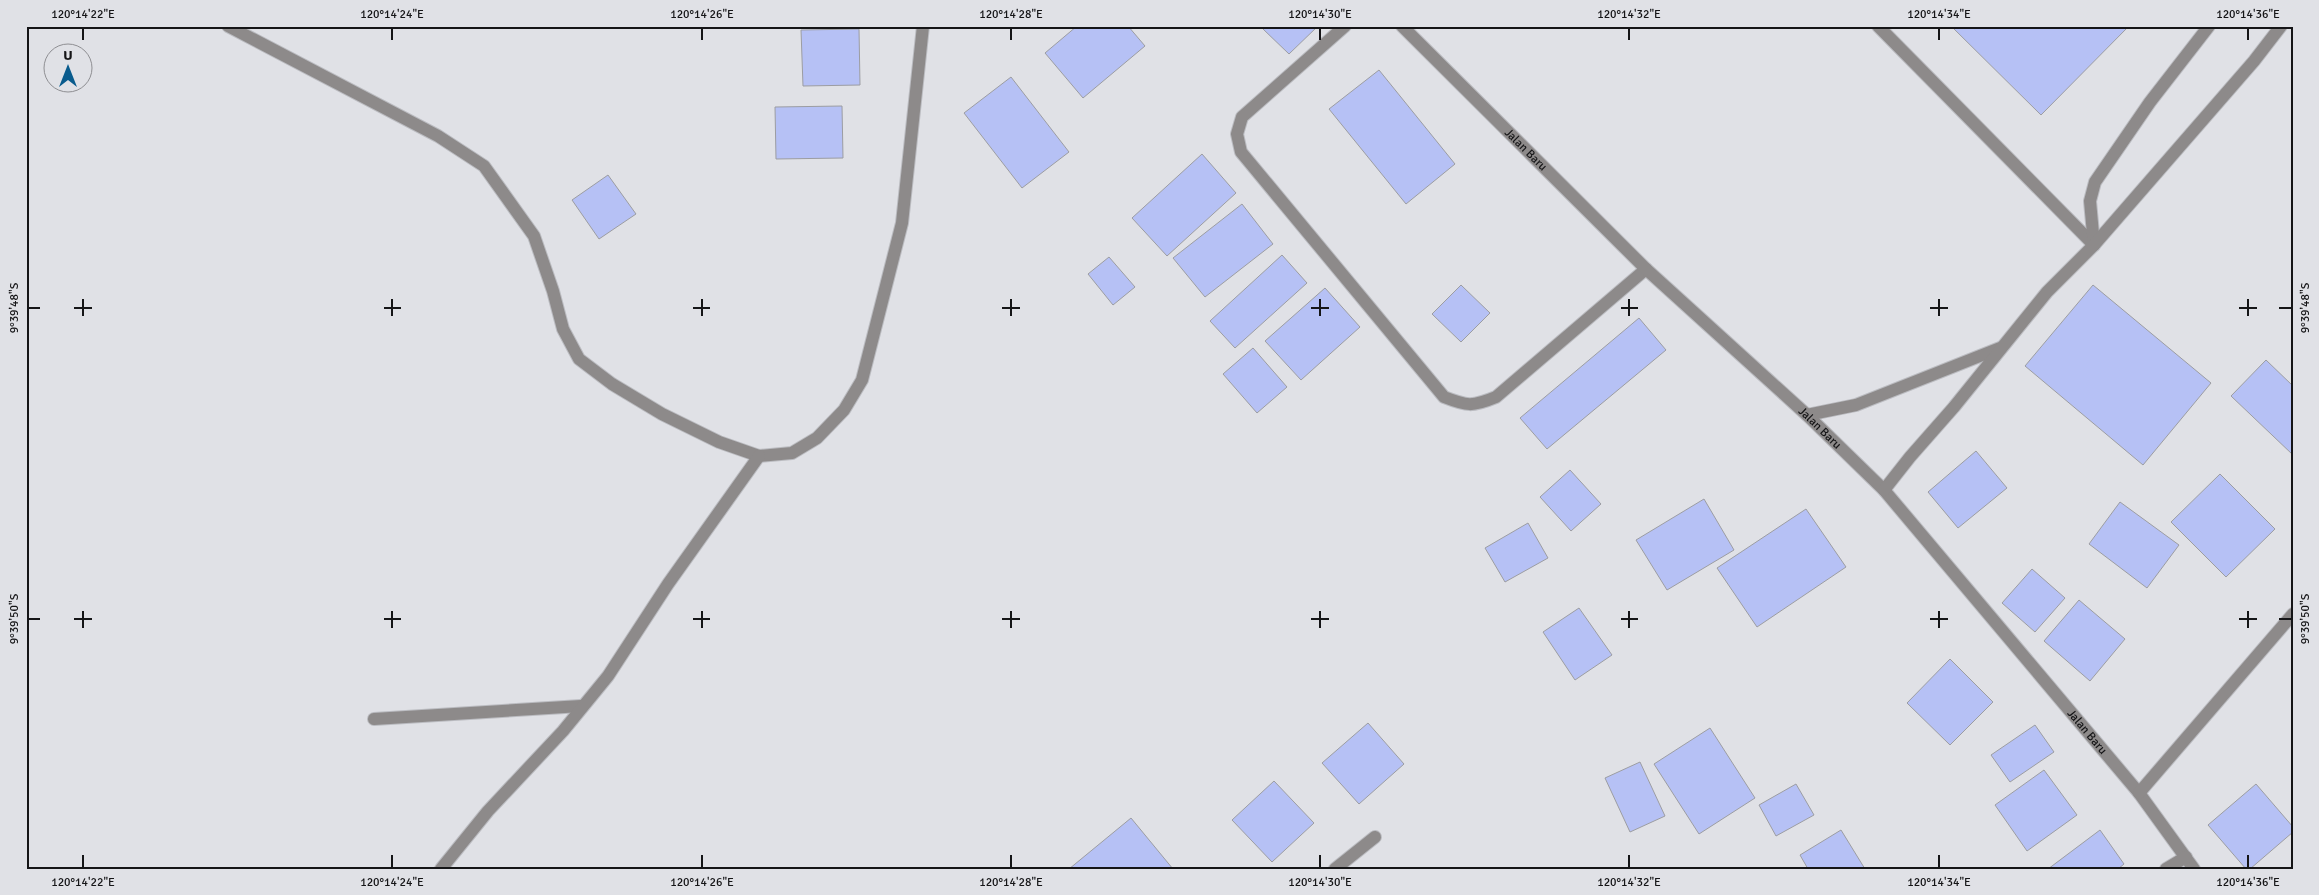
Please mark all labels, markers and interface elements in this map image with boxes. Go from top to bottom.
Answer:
text: 120°14'22"E [51,7,115,22]
text: 120°14'24"E [360,7,424,22]
text: 120°14'26"E [670,7,734,22]
text: 120°14'28"E [979,7,1043,22]
text: 120°14'30"E [1288,7,1352,22]
text: 120°14'32"E [1597,7,1661,22]
text: 120°14'34"E [1907,7,1971,22]
text: 120°14'36"E [2216,7,2280,22]
north arrow [42,42,92,92]
text: U [63,47,73,64]
street label: Jalan Baru [1501,125,1550,174]
text: 9°39'48"S [7,282,22,333]
text: 9°39'48"S [2298,282,2313,333]
street label: Jalan Baru [1795,404,1844,452]
text: 9°39'50"S [7,593,22,644]
text: 9°39'50"S [2298,593,2313,644]
street label: Jalan Baru [2064,706,2110,758]
text: 120°14'22"E [51,875,115,890]
text: 120°14'24"E [360,875,424,890]
text: 120°14'26"E [670,875,734,890]
text: 120°14'28"E [979,875,1043,890]
text: 120°14'30"E [1288,875,1352,890]
text: 120°14'32"E [1597,875,1661,890]
text: 120°14'34"E [1907,875,1971,890]
text: 120°14'36"E [2216,875,2280,890]

